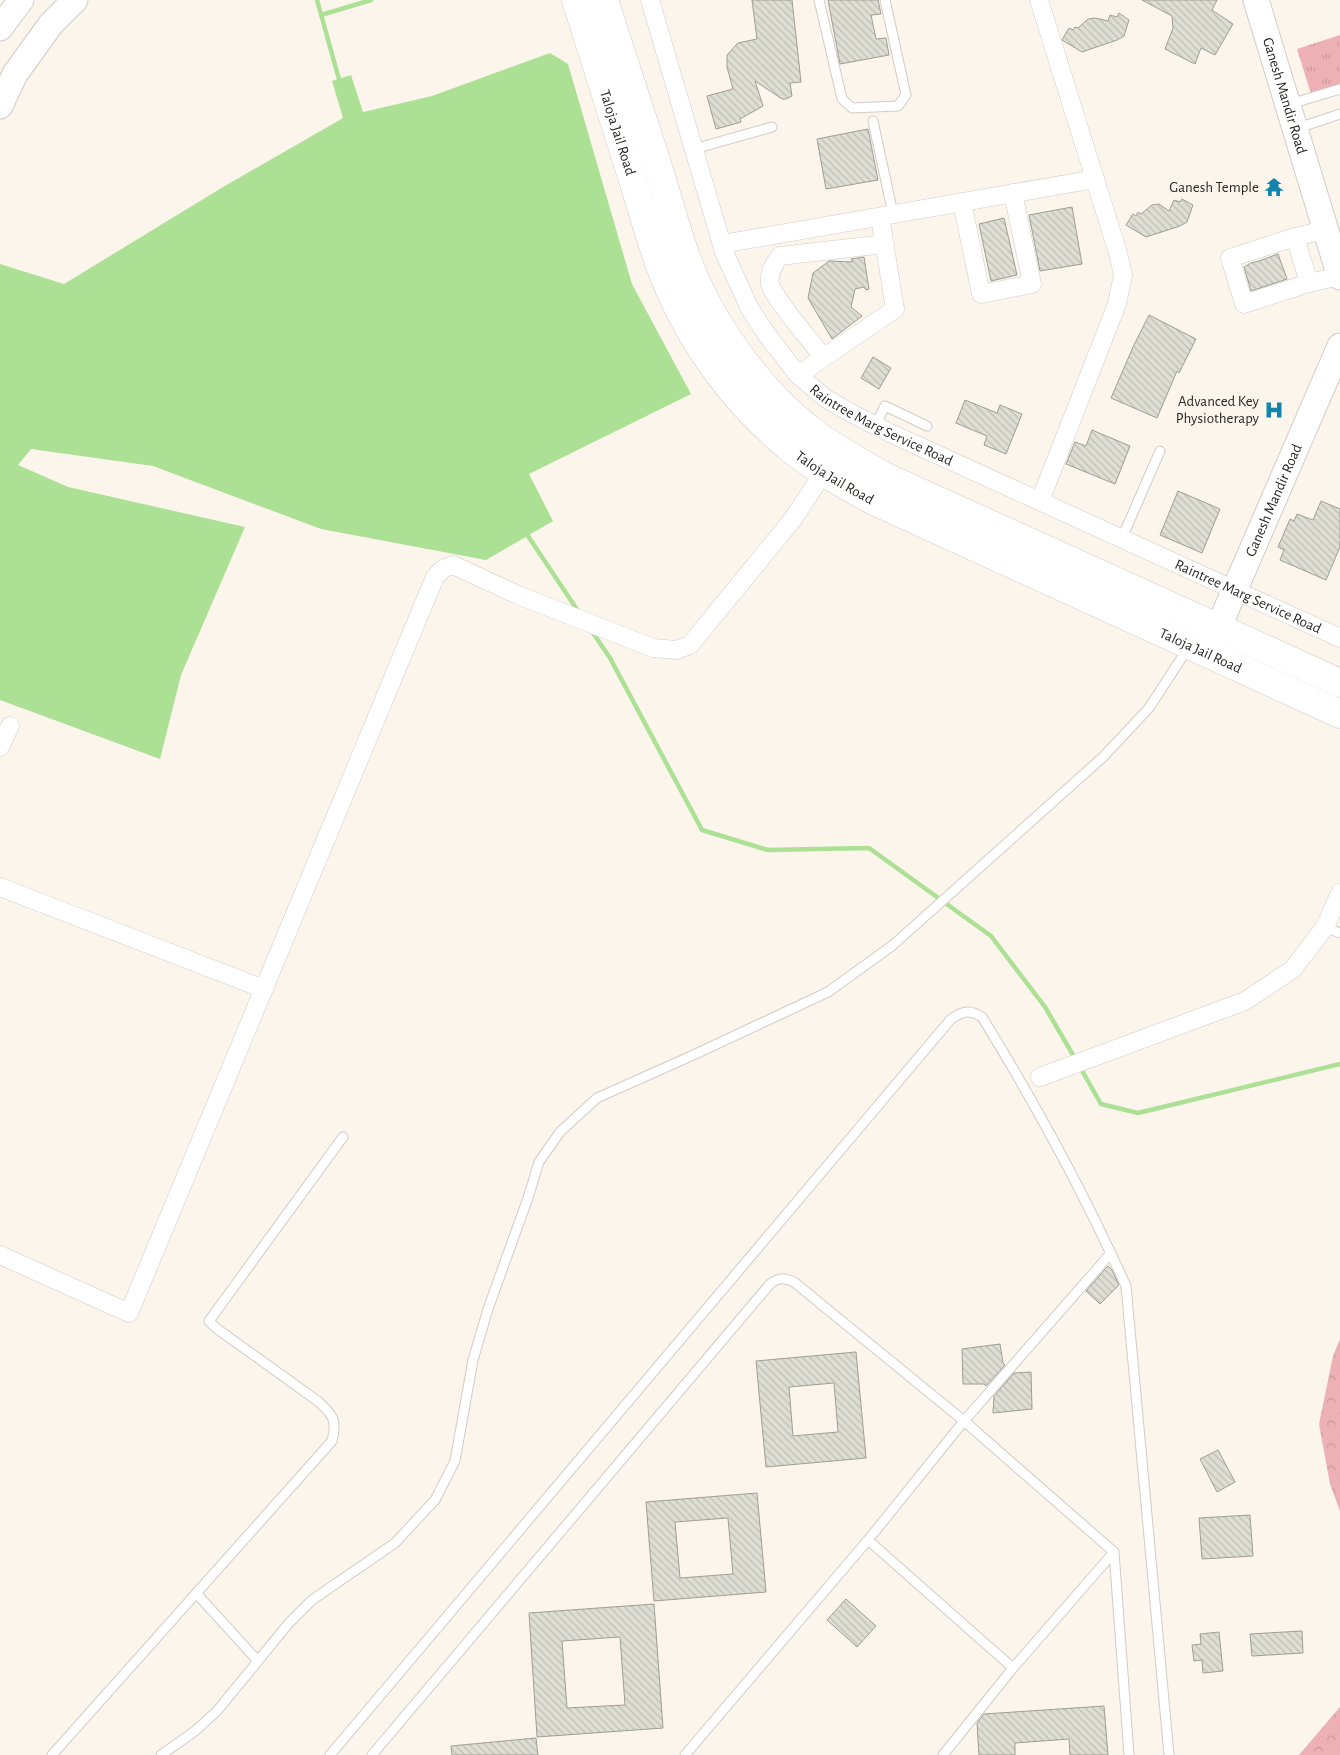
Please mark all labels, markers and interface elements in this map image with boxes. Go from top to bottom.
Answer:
street label: Ganesh Mandir Road [1260,36,1310,156]
street label: Taloja Jail Road [597,88,639,177]
temple icon: Ganesh Temple [1263,176,1285,198]
place label: Ganesh Temple [1169,180,1259,195]
street label: Raintree Marg Service Road [807,381,956,468]
place label: Advanced Key Physiotherapy [1176,394,1260,426]
hospital icon: Advanced Key Physiotherapy [1263,399,1285,421]
street label: Ganesh Mandir Road [1243,441,1304,559]
street label: Taloja Jail Road [793,448,877,507]
street label: Raintree Marg Service Road [1173,556,1324,636]
street label: Taloja Jail Road [1157,625,1245,676]

